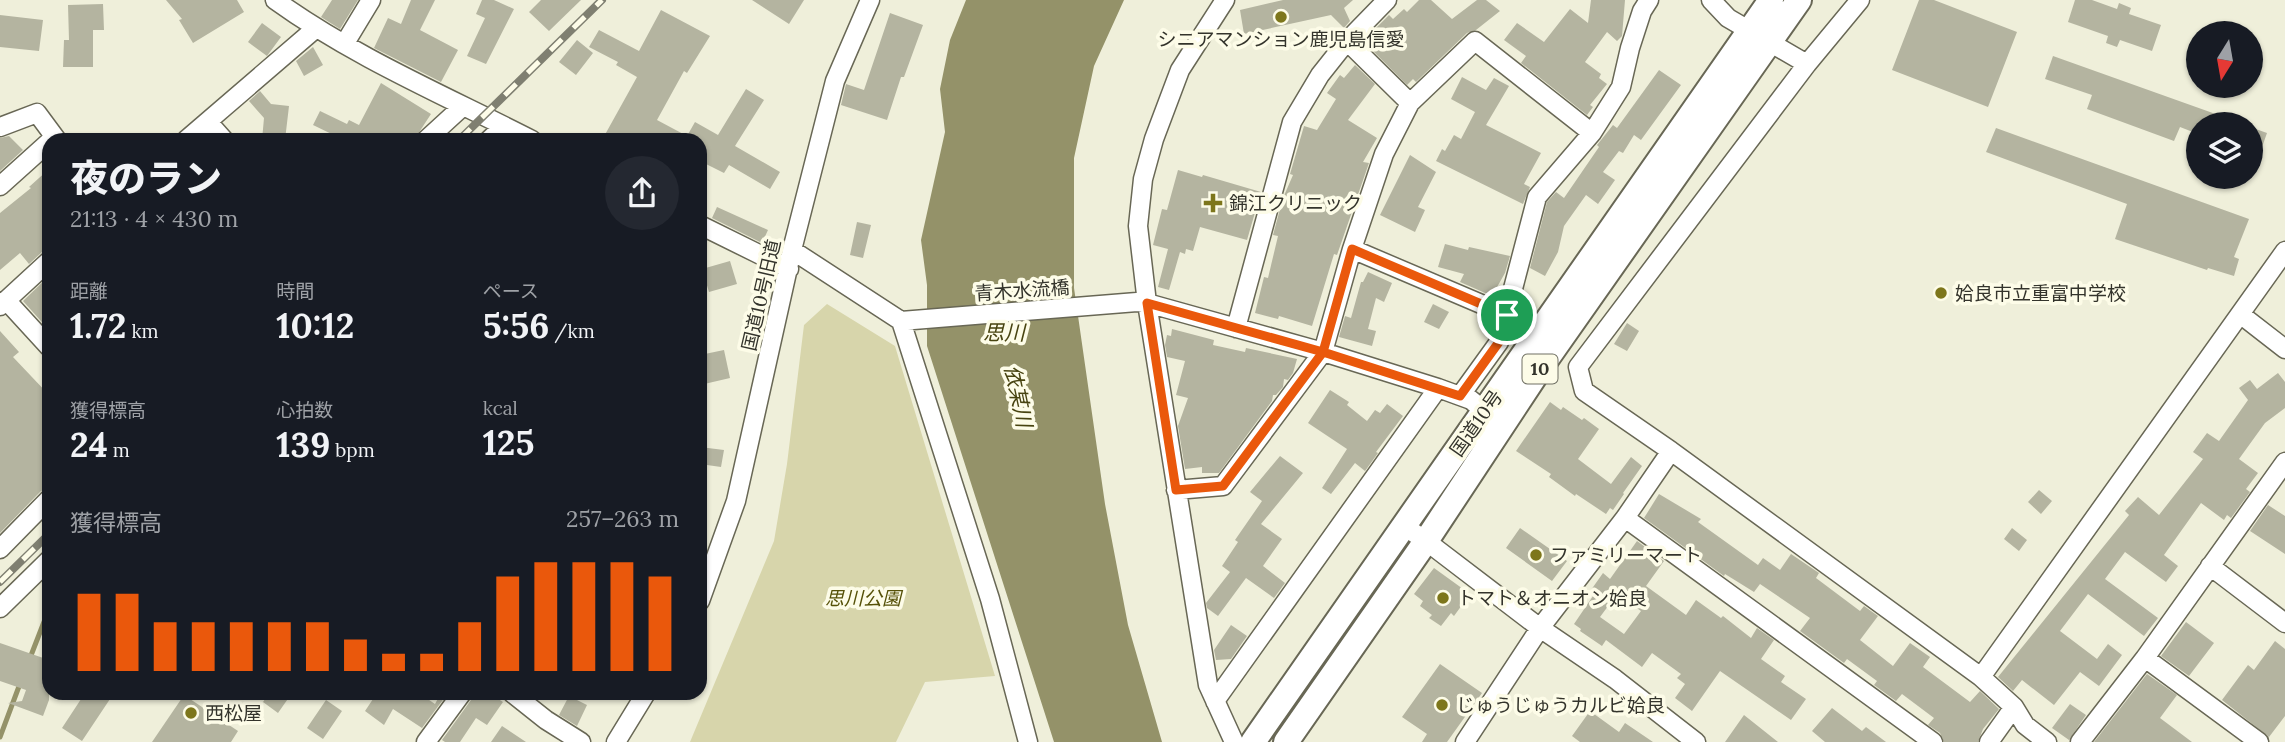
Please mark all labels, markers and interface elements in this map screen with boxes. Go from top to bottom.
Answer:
marker: シニアマンション鹿児島信愛 [1273,9,1289,25]
north arrow [2186,21,2263,98]
map controls [2186,21,2263,189]
place label: シニアマンション鹿児島信愛 [1157,27,1405,51]
button: layers [2186,112,2263,189]
text: 夜のラン [70,154,222,202]
button: share [605,156,679,230]
place label: 錦江クリニック [1229,191,1362,215]
marker: 錦江クリニック [1203,193,1223,213]
text: 21:13 · 4 × 430 m [70,204,238,233]
street label: 国道10号旧道 [737,237,785,353]
street label: 青木水流橋 [974,275,1070,305]
text: 距離 [70,279,108,303]
text: 時間 [276,279,314,303]
text: ペース [483,279,539,303]
place label: 姶良市立重富中学校 [1955,281,2126,305]
pin [1477,285,1537,345]
marker: 姶良市立重富中学校 [1933,285,1949,301]
icon: arrive [1488,296,1526,334]
text: 1.72 [70,303,126,348]
text: 10:12 [276,303,354,348]
text: 5:56 [483,303,549,348]
text: km [126,319,159,343]
text: /km [549,319,595,343]
water label: 思川 [983,319,1027,346]
road number: 10 [1522,354,1558,384]
water label: 依某川 [999,362,1039,431]
street label: 国道10号 [1444,385,1508,461]
text: kcal [483,396,518,420]
text: 獲得標高 [70,398,146,422]
text: 心拍数 [276,398,333,422]
text: 125 [483,420,534,465]
text: 24 [70,422,108,467]
text: 139 [276,422,330,467]
text: m [108,438,130,462]
text: bpm [330,438,375,462]
text: 257–263 m [566,504,679,533]
text: 獲得標高 [70,508,162,537]
place label: ファミリーマート [1550,543,1702,567]
marker: ファミリーマート [1528,547,1544,563]
park label: 思川公園 [825,586,904,610]
place label: トマト＆オニオン姶良 [1457,586,1647,610]
marker: トマト＆オニオン姶良 [1435,590,1451,606]
place label: じゅうじゅうカルビ姶良 [1456,693,1665,717]
marker: じゅうじゅうカルビ姶良 [1434,697,1450,713]
place label: 西松屋 [205,701,262,725]
marker: 西松屋 [183,705,199,721]

